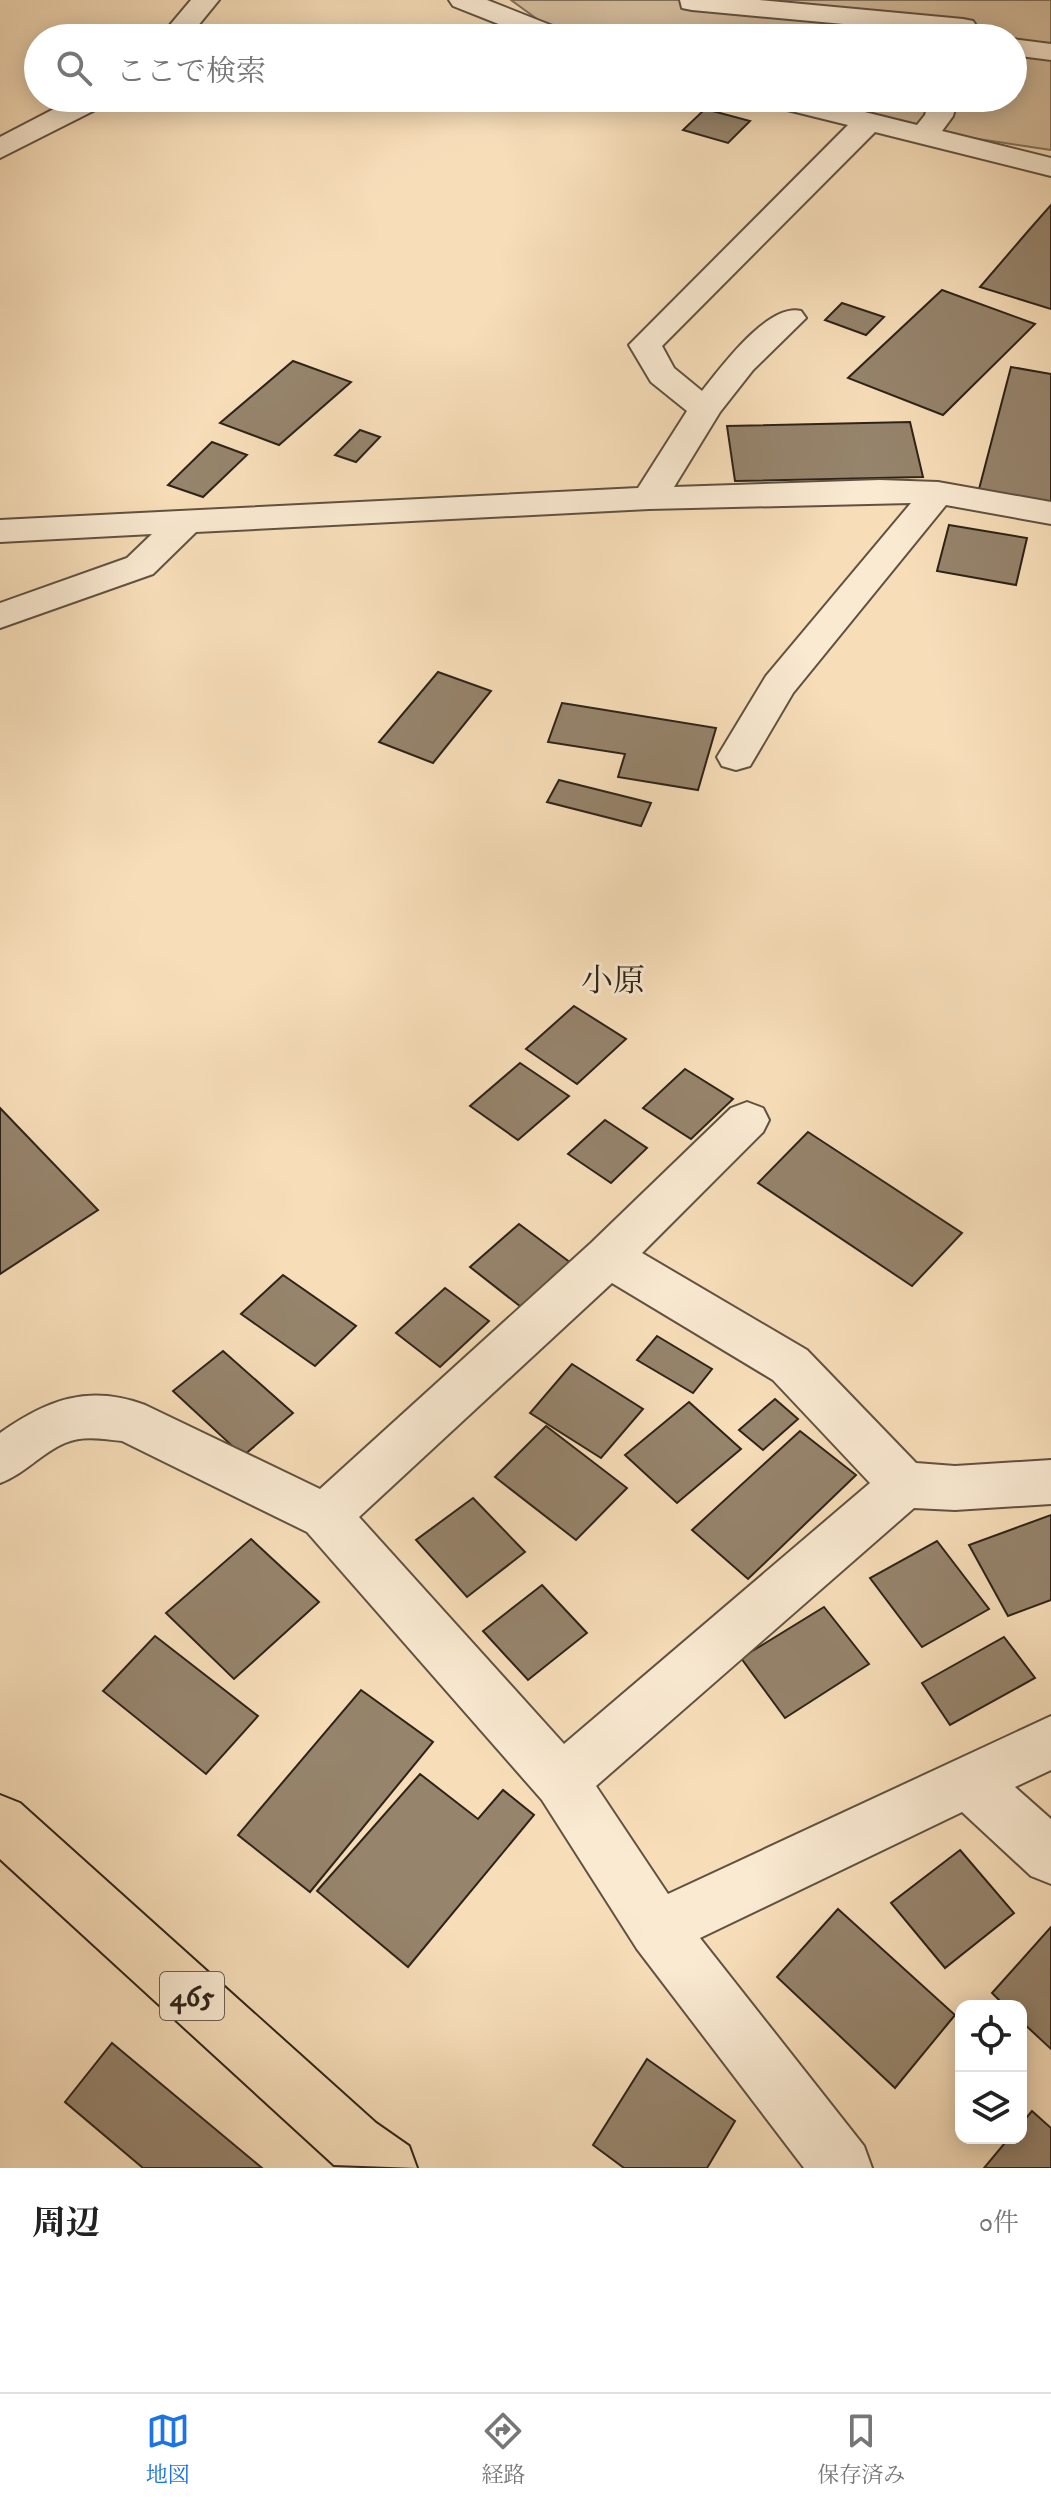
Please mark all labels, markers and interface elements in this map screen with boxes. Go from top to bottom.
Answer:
search box [24,24,1027,112]
icon: search [52,46,96,90]
text: ここで検索 [116,54,266,91]
district label: 小原 [581,962,645,1002]
road number: 465 [160,1972,224,2020]
map controls [955,2000,1027,2144]
button: locate [955,2000,1027,2072]
button: layers [955,2072,1027,2144]
text: 周辺 [32,2203,100,2245]
text: 0件 [979,2207,1019,2240]
tab: 地図 [146,2409,190,2489]
tab: 経路 [481,2409,525,2489]
tab: 保存済み [817,2409,905,2489]

